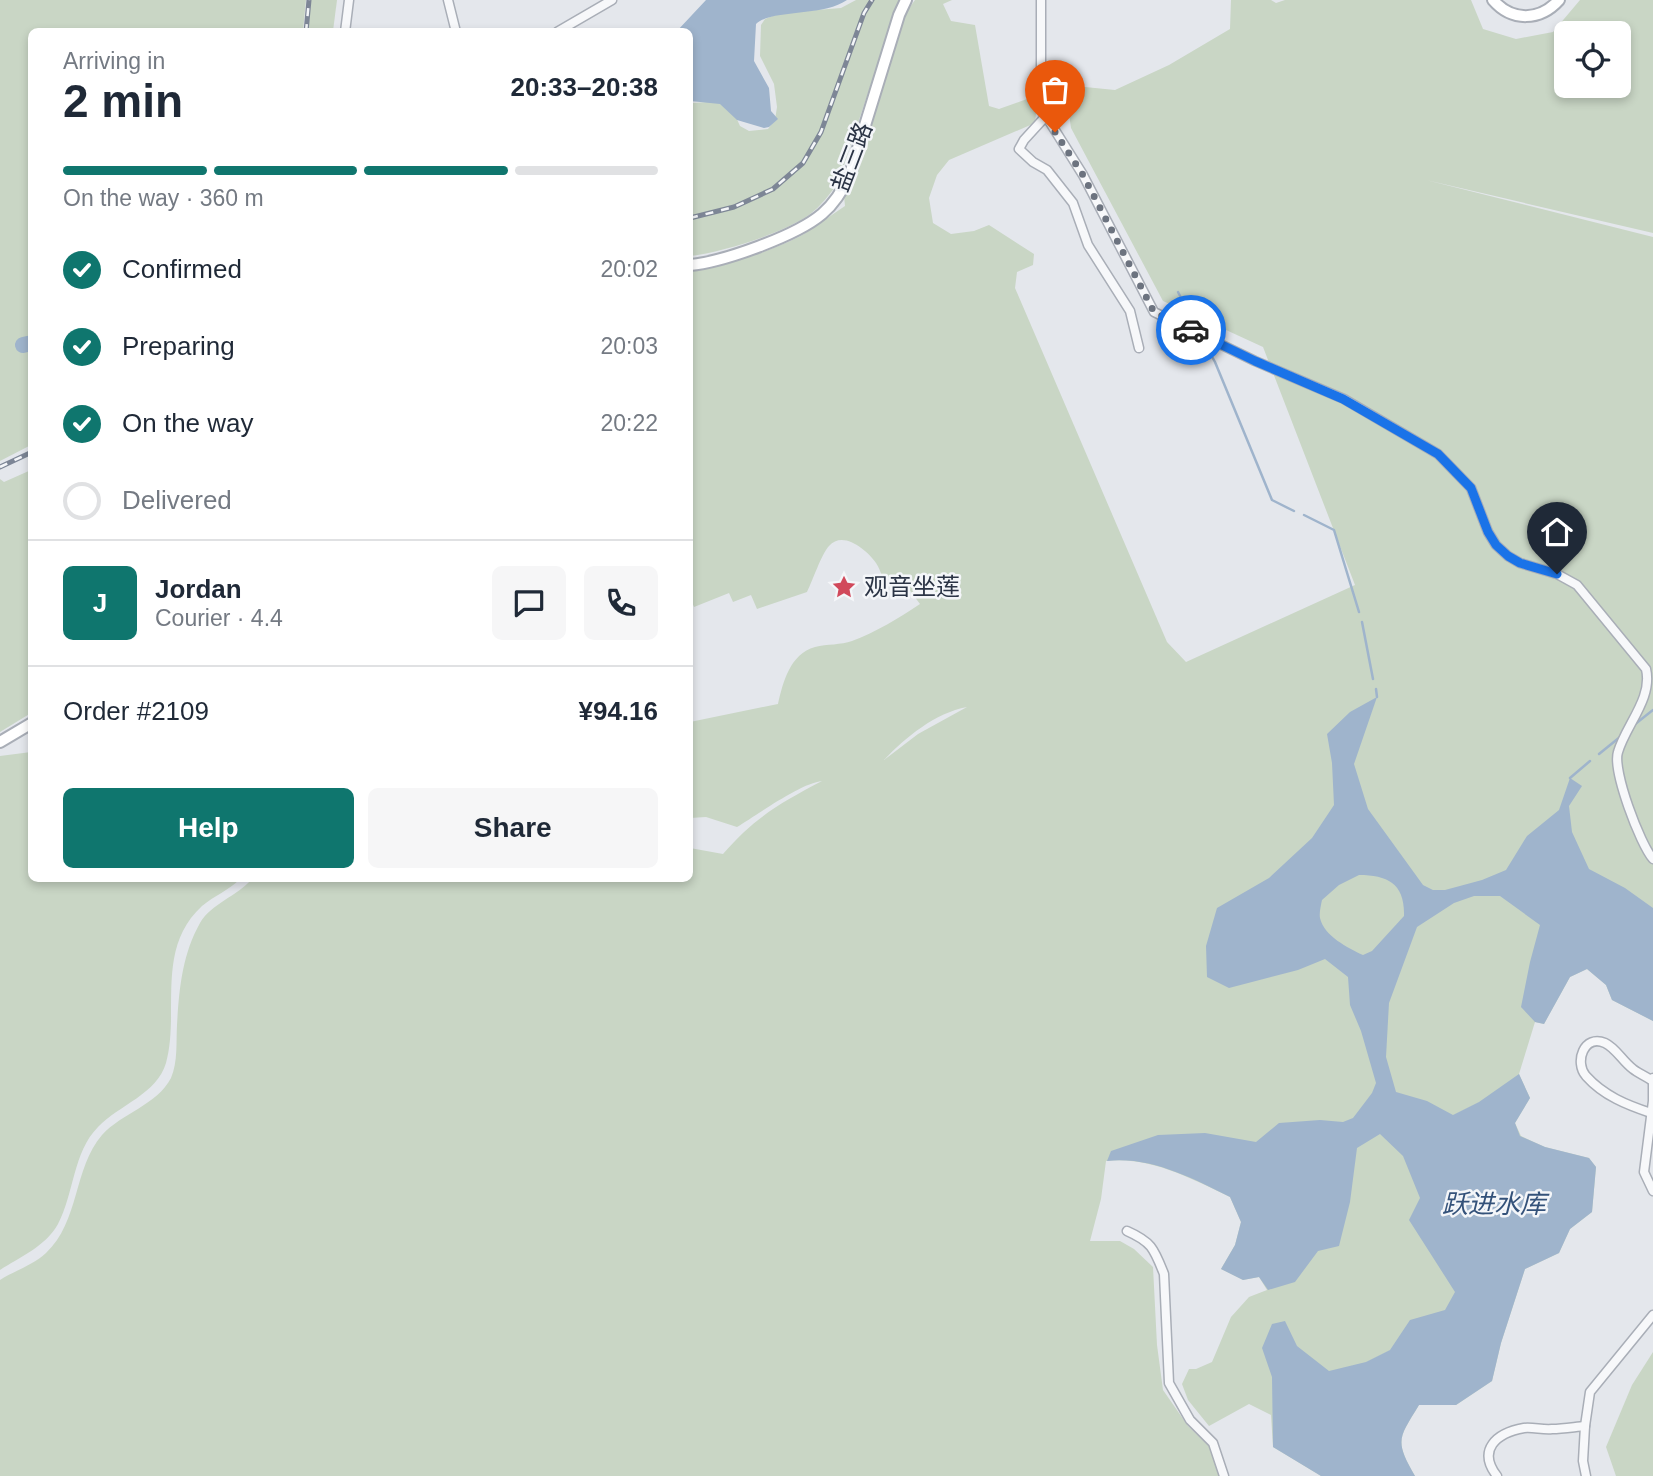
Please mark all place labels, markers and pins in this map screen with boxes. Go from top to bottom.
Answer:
pin [1025,60,1085,132]
pin [1527,502,1587,574]
place icon: 观音坐莲 [830,573,858,601]
place label: 观音坐莲 [864,573,960,600]

